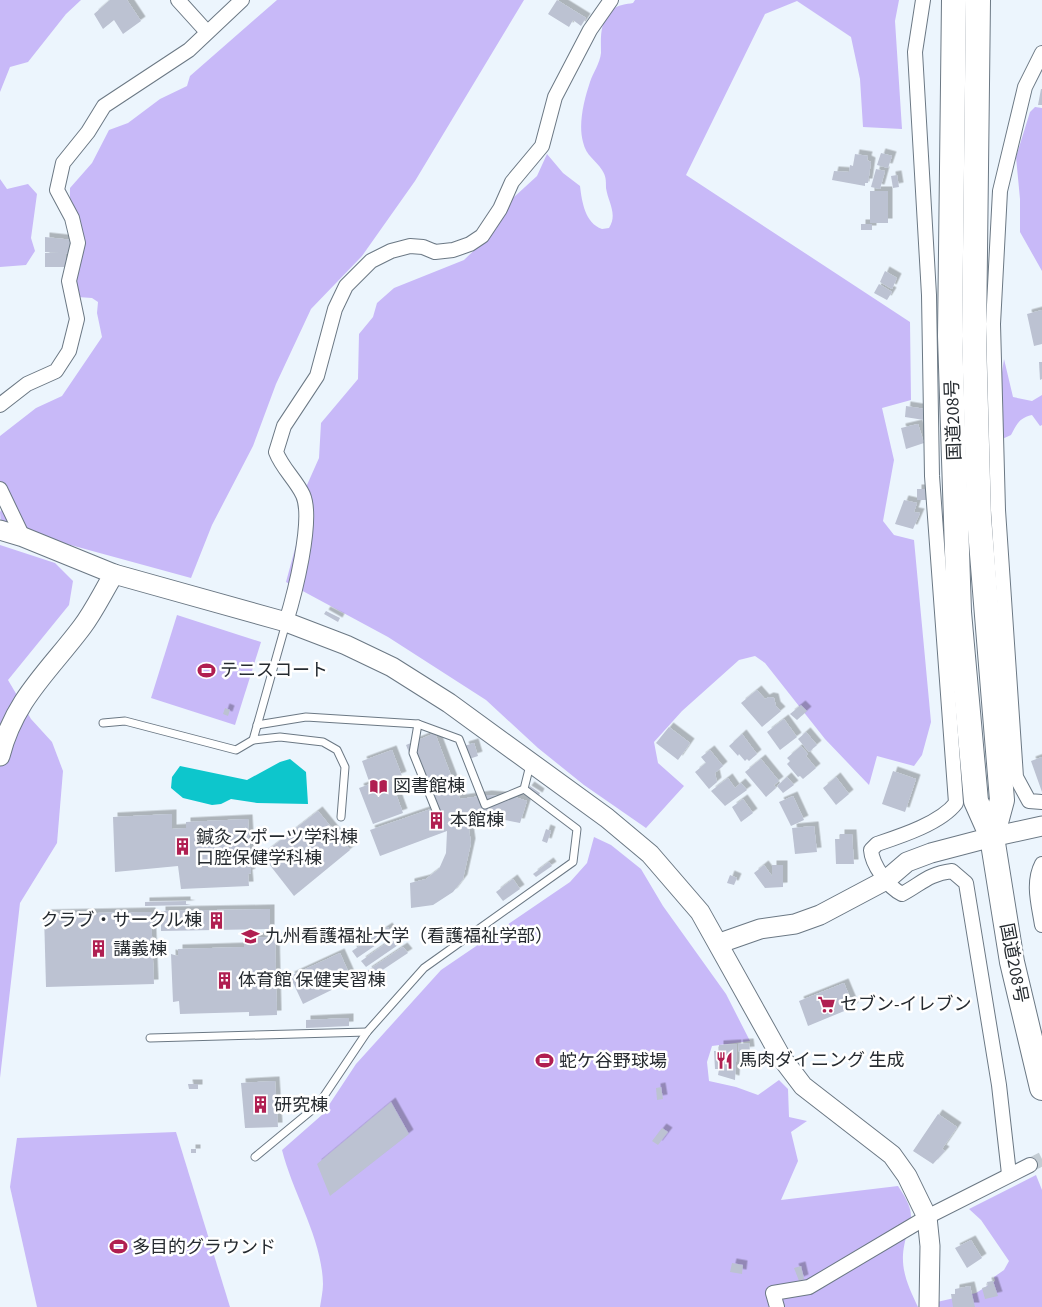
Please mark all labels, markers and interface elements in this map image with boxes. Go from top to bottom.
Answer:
street label: 国道208号 [940,379,967,461]
place label: テニスコート [220,658,328,683]
sports icon: テニスコート [196,660,216,680]
place label: 図書館棟 [393,774,465,799]
library icon: 図書館棟 [369,776,389,796]
place label: 本館棟 [450,808,504,833]
building icon: 本館棟 [426,810,446,830]
place label: 鍼灸スポーツ学科棟 口腔保健学科棟 [196,825,358,871]
building icon: 鍼灸スポーツ学科棟 口腔保健学科棟 [172,837,192,857]
place label: クラブ・サークル棟 [41,908,202,933]
building icon: クラブ・サークル棟 [206,910,226,930]
street label: 国道208号 [994,921,1033,1005]
place label: 九州看護福祉大学（看護福祉学部） [265,924,553,949]
school or university icon: 九州看護福祉大学（看護福祉学部） [241,926,261,946]
place label: 講義棟 [113,937,167,962]
building icon: 講義棟 [89,939,109,959]
place label: 体育館 保健実習棟 [238,968,386,993]
building icon: 体育館 保健実習棟 [214,970,234,990]
place label: セブン-イレブン [840,992,972,1017]
supermarket icon: セブン-イレブン [816,994,836,1014]
place label: 馬肉ダイニング 生成 [739,1048,905,1073]
place label: 蛇ケ谷野球場 [559,1049,667,1074]
restaurant icon: 馬肉ダイニング 生成 [715,1050,735,1070]
sports icon: 蛇ケ谷野球場 [535,1051,555,1071]
place label: 研究棟 [274,1093,328,1118]
building icon: 研究棟 [250,1095,270,1115]
place label: 多目的グラウンド [132,1235,276,1260]
sports icon: 多目的グラウンド [108,1237,128,1257]

